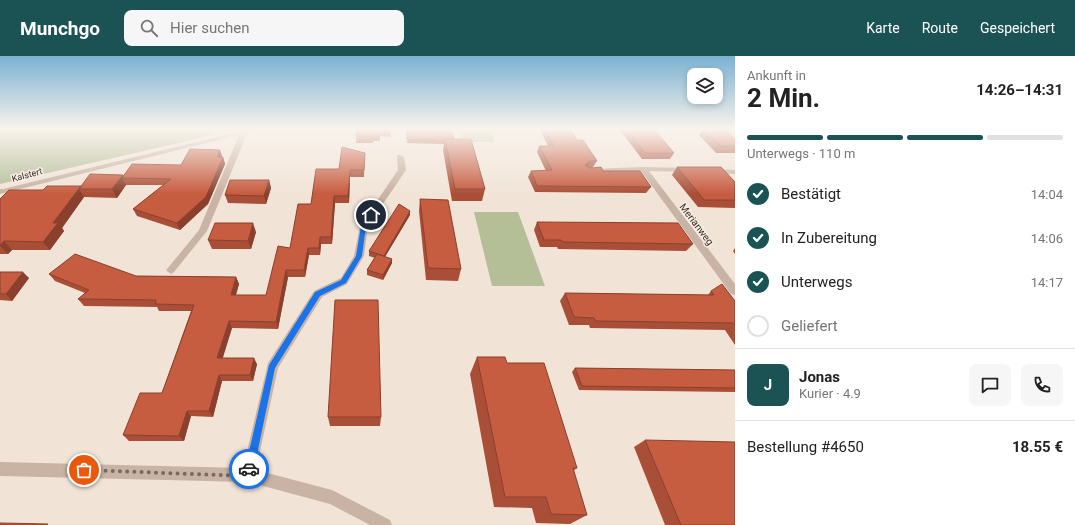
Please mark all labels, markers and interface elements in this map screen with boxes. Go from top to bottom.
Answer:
search box [124,10,404,46]
text: Munchgo [20,17,100,40]
icon: search [138,17,160,39]
text: Hier suchen [170,19,250,37]
text: Karte [866,20,900,36]
text: Route [922,20,958,36]
text: Gespeichert [980,20,1055,36]
map controls [687,68,723,104]
button: layers [687,68,723,104]
text: Ankunft in [747,68,806,83]
text: 14:26–14:31 [976,81,1063,99]
text: 2 Min. [747,83,820,113]
text: Unterwegs · 110 m [747,146,855,161]
street label: Kalstert [11,166,43,184]
icon: check [747,183,769,205]
text: Bestätigt [781,185,841,203]
text: 14:04 [1031,187,1063,202]
pin [354,198,388,232]
street label: Merianweg [677,201,716,247]
icon: home [360,204,382,226]
icon: check [747,227,769,249]
text: In Zubereitung [781,229,877,247]
text: 14:06 [1031,231,1063,246]
icon: check [747,271,769,293]
text: Unterwegs [781,273,852,291]
text: 14:17 [1031,275,1063,290]
text: Geliefert [781,317,838,335]
button: chat [969,364,1011,406]
button: phone [1021,364,1063,406]
text: Jonas [799,368,840,386]
text: J [764,376,772,394]
text: Kurier · 4.9 [799,386,861,401]
text: Bestellung #4650 [747,438,864,456]
text: 18.55 € [1012,438,1063,456]
courier [229,449,269,489]
pin [67,453,101,487]
icon: car [238,458,260,480]
icon: bag [73,459,95,481]

